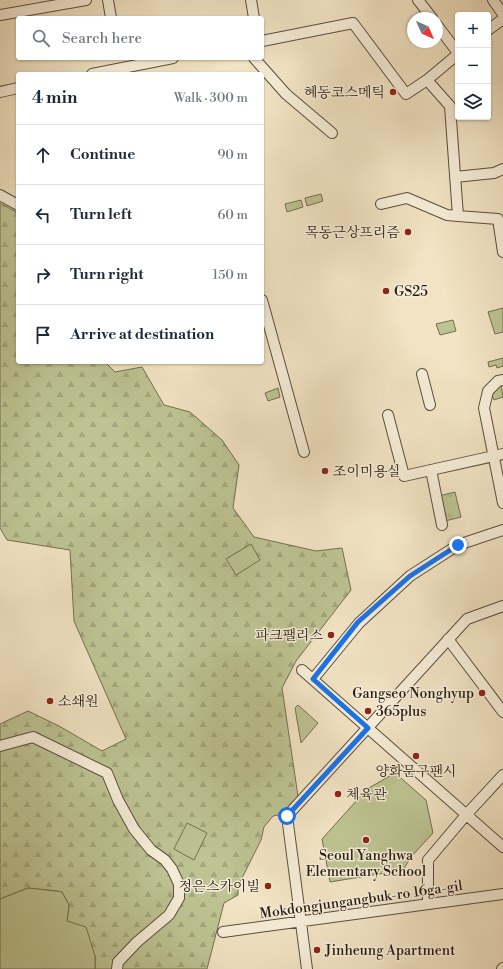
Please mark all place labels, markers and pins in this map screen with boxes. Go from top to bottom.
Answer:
place label: 혜동코스메틱 [304,84,385,102]
marker: 혜동코스메틱 [388,87,398,97]
place label: 목동근상프리즘 [305,224,400,242]
marker: 목동근상프리즘 [403,227,413,237]
place label: GS25 [394,283,428,301]
marker: GS25 [381,286,391,296]
place label: 조이미용실 [333,463,401,481]
marker: 조이미용실 [320,466,330,476]
place label: 파크팰리스 [255,627,323,645]
marker: 파크팰리스 [326,630,336,640]
place label: Gangseo Nonghyup [352,685,474,703]
marker: Gangseo Nonghyup [477,688,487,698]
place label: 소쇄원 [58,693,99,711]
marker: 소쇄원 [45,696,55,706]
place label: 365plus [376,703,426,721]
marker: 365plus [363,706,373,716]
marker: 양화문구팬시 [411,751,421,761]
place label: 양화문구팬시 [375,763,457,781]
place label: 체육관 [346,786,387,804]
marker: 체육관 [333,789,343,799]
marker: Seoul Yanghwa Elementary School [361,835,371,845]
place label: Seoul Yanghwa Elementary School [306,847,426,881]
place label: 정은스카이빌 [179,878,260,896]
marker: 정은스카이빌 [263,881,273,891]
place label: Jinheung Apartment [324,942,455,960]
marker: Jinheung Apartment [312,945,322,955]

